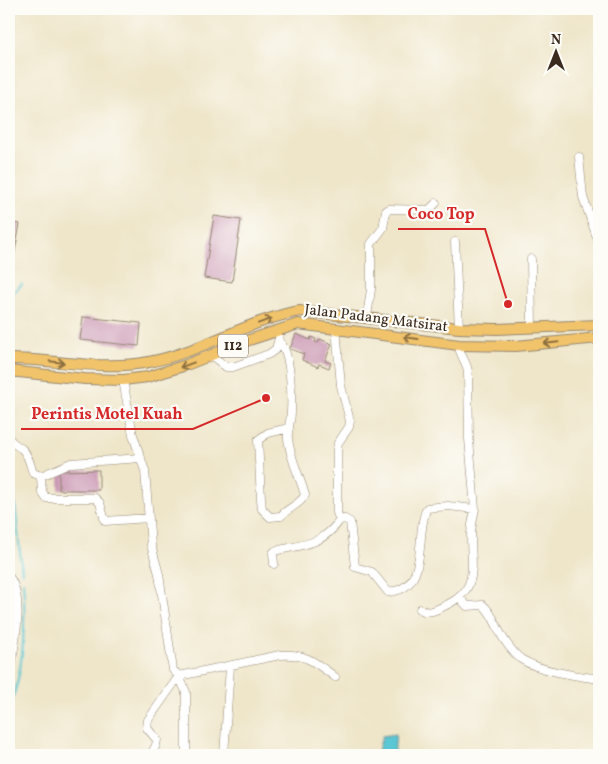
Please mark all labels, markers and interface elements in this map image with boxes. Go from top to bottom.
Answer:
north arrow [530,28,580,78]
text: N [551,31,561,50]
callout: Coco Top [398,198,485,229]
text: Coco Top [407,204,475,226]
street label: Jalan Padang Matsirat [303,300,449,338]
one-way arrow [256,316,272,325]
one-way arrow [403,333,419,343]
road number: 112 [218,334,248,358]
one-way arrow [543,338,559,348]
one-way arrow [49,357,65,366]
one-way arrow [179,361,195,370]
callout: Perintis Motel Kuah [21,398,193,429]
text: Perintis Motel Kuah [31,404,183,426]

